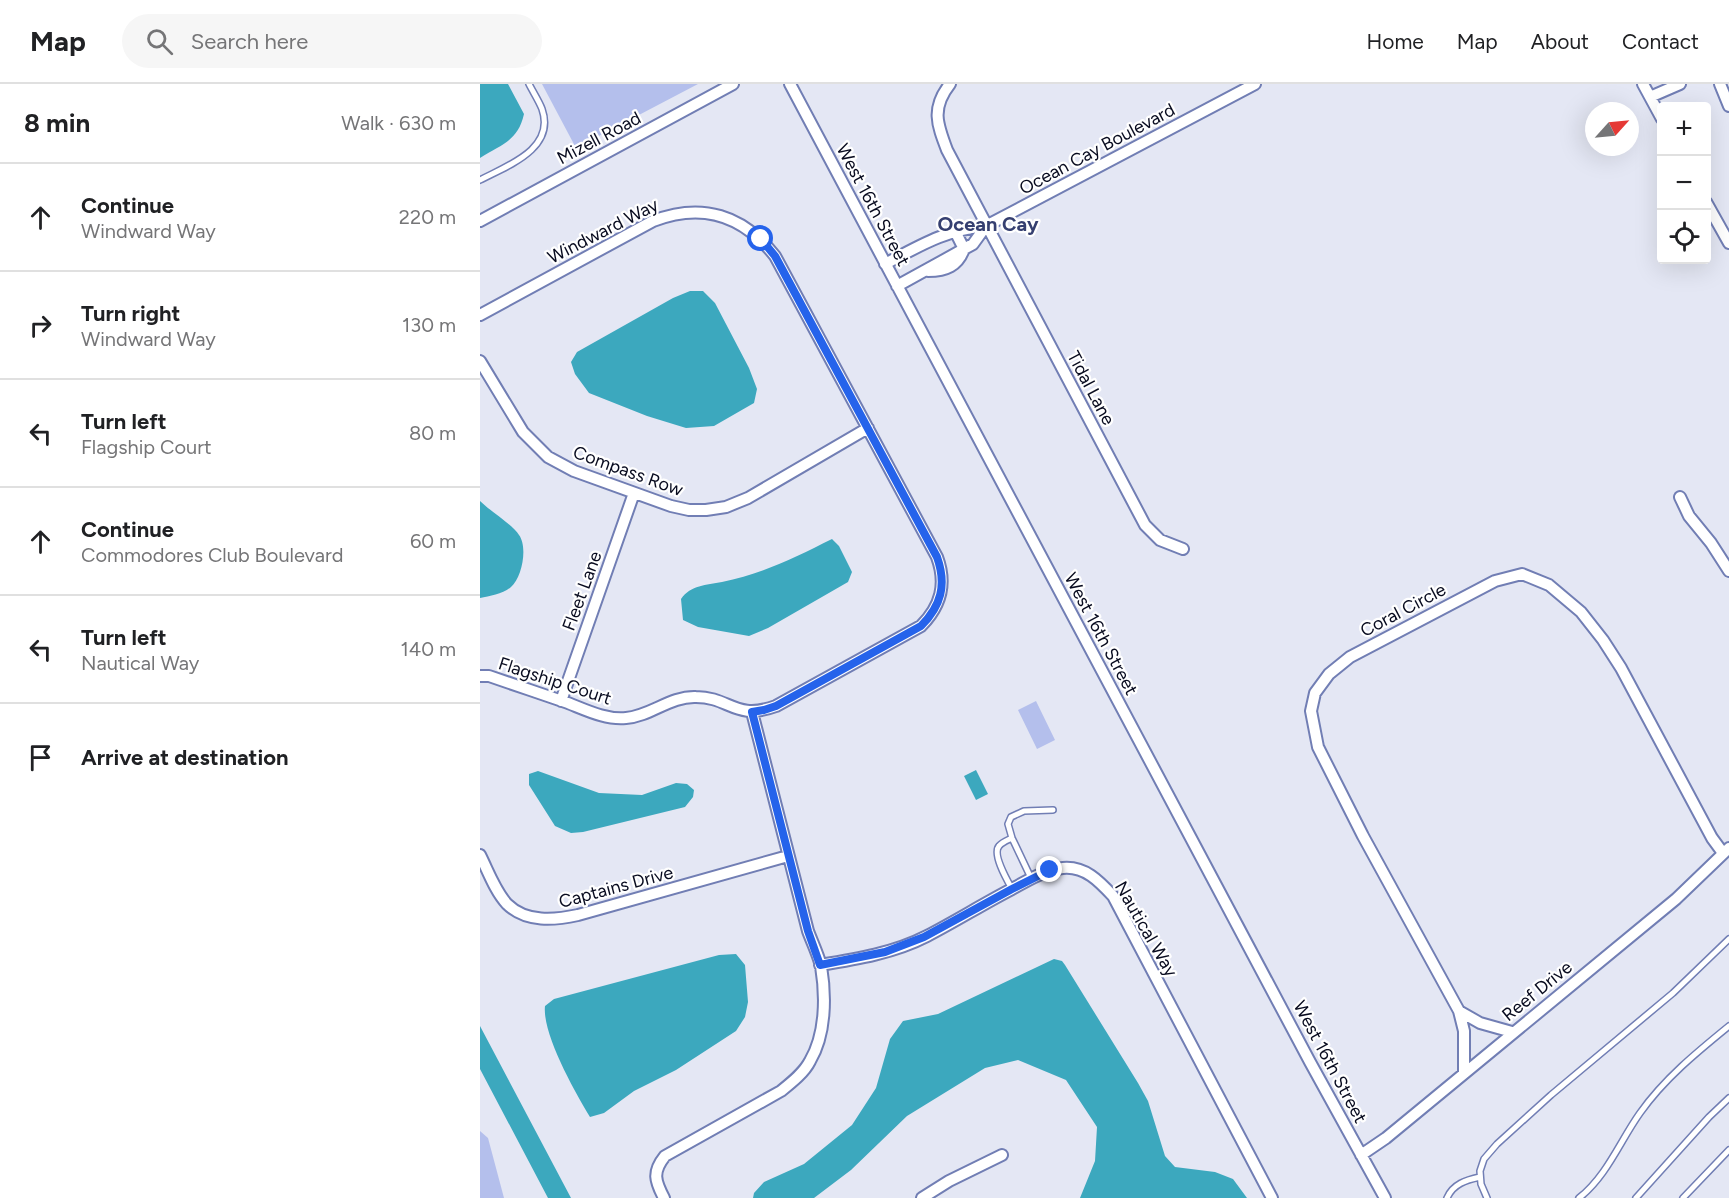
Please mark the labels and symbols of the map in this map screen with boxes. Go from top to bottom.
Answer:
street label: Ocean Cay Boulevard [1015,99,1179,199]
north arrow [1585,102,1639,156]
street label: Mizell Road [553,107,645,169]
street label: West 16th Street [832,140,915,270]
street label: Windward Way [544,193,662,268]
district label: Ocean Cay [938,212,1039,236]
route start [747,225,773,251]
street label: Tidal Lane [1062,347,1120,429]
street label: Compass Row [570,441,686,501]
street label: Fleet Lane [557,548,607,634]
street label: West 16th Street [1060,569,1143,699]
street label: Coral Circle [1356,578,1450,642]
street label: Flagship Court [496,652,614,710]
route end [1036,856,1062,882]
street label: Captains Drive [556,861,676,913]
street label: Nautical Way [1110,877,1182,981]
street label: Reef Drive [1498,956,1577,1026]
street label: West 16th Street [1289,997,1372,1127]

